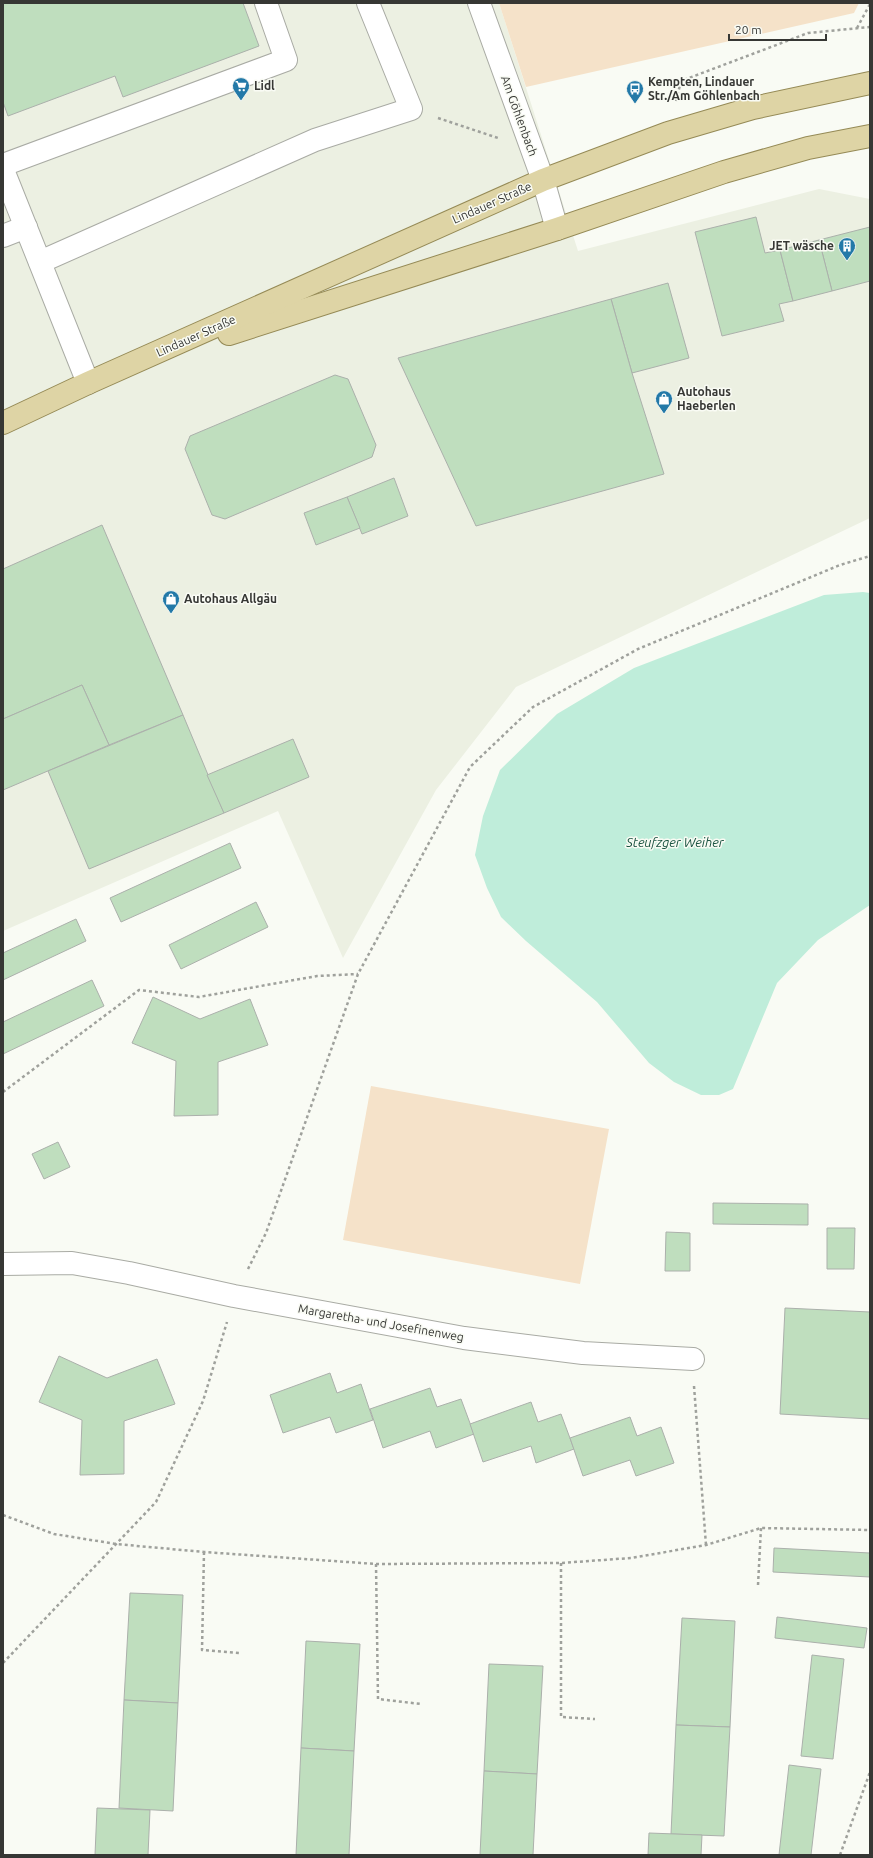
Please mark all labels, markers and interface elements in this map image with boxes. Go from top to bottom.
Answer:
scale bar [729,16,826,42]
text: 20 m [735,23,762,36]
street label: Am Göhlenbach [499,74,540,158]
place label: Kempten, Lindauer Str./Am Göhlenbach [648,75,760,102]
supermarket icon: Lidl [231,76,251,101]
place label: Lidl [254,79,275,92]
bus stop icon: Kempten, Lindauer Str./Am Göhlenbach [625,79,645,104]
street label: Lindauer Straße [450,179,533,226]
building icon: JET wäsche [837,236,857,261]
place label: JET wäsche [769,239,834,252]
street label: Lindauer Straße [154,312,237,359]
place label: Autohaus Haeberlen [677,385,736,412]
shop icon: Autohaus Haeberlen [654,389,674,414]
shop icon: Autohaus Allgäu [161,589,181,614]
place label: Autohaus Allgäu [184,592,277,605]
water label: Steufzger Weiher [625,835,725,850]
street label: Margaretha- und Josefinenweg [297,1302,465,1344]

